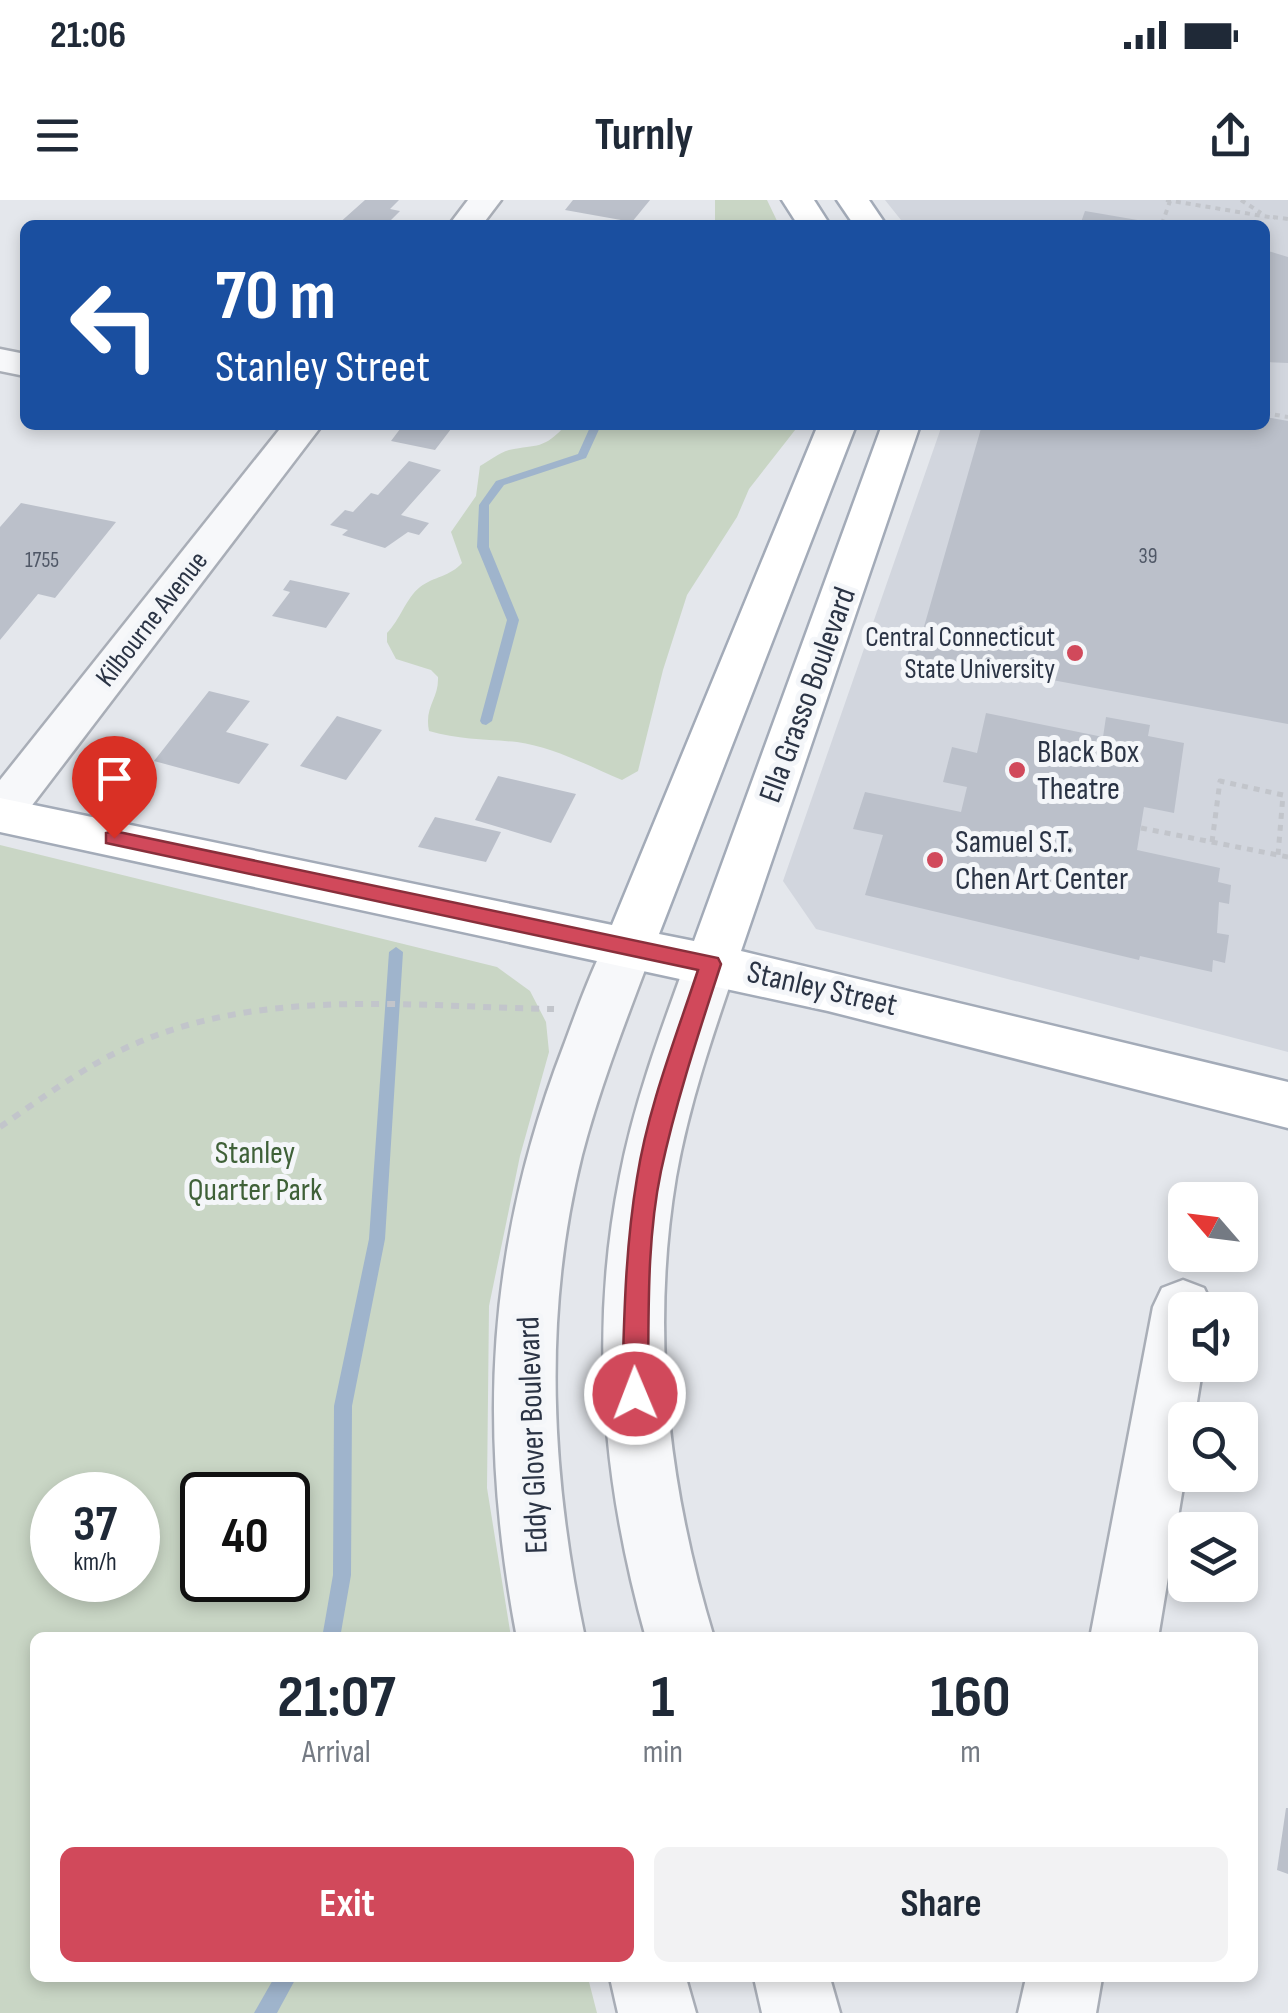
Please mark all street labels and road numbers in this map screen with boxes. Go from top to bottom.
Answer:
street label: Kilbourne Avenue [89,545,215,693]
street label: Ella Grasso Boulevard [751,582,865,808]
street label: Stanley Street [743,953,901,1025]
street label: Eddy Glover Boulevard [509,1316,557,1554]

